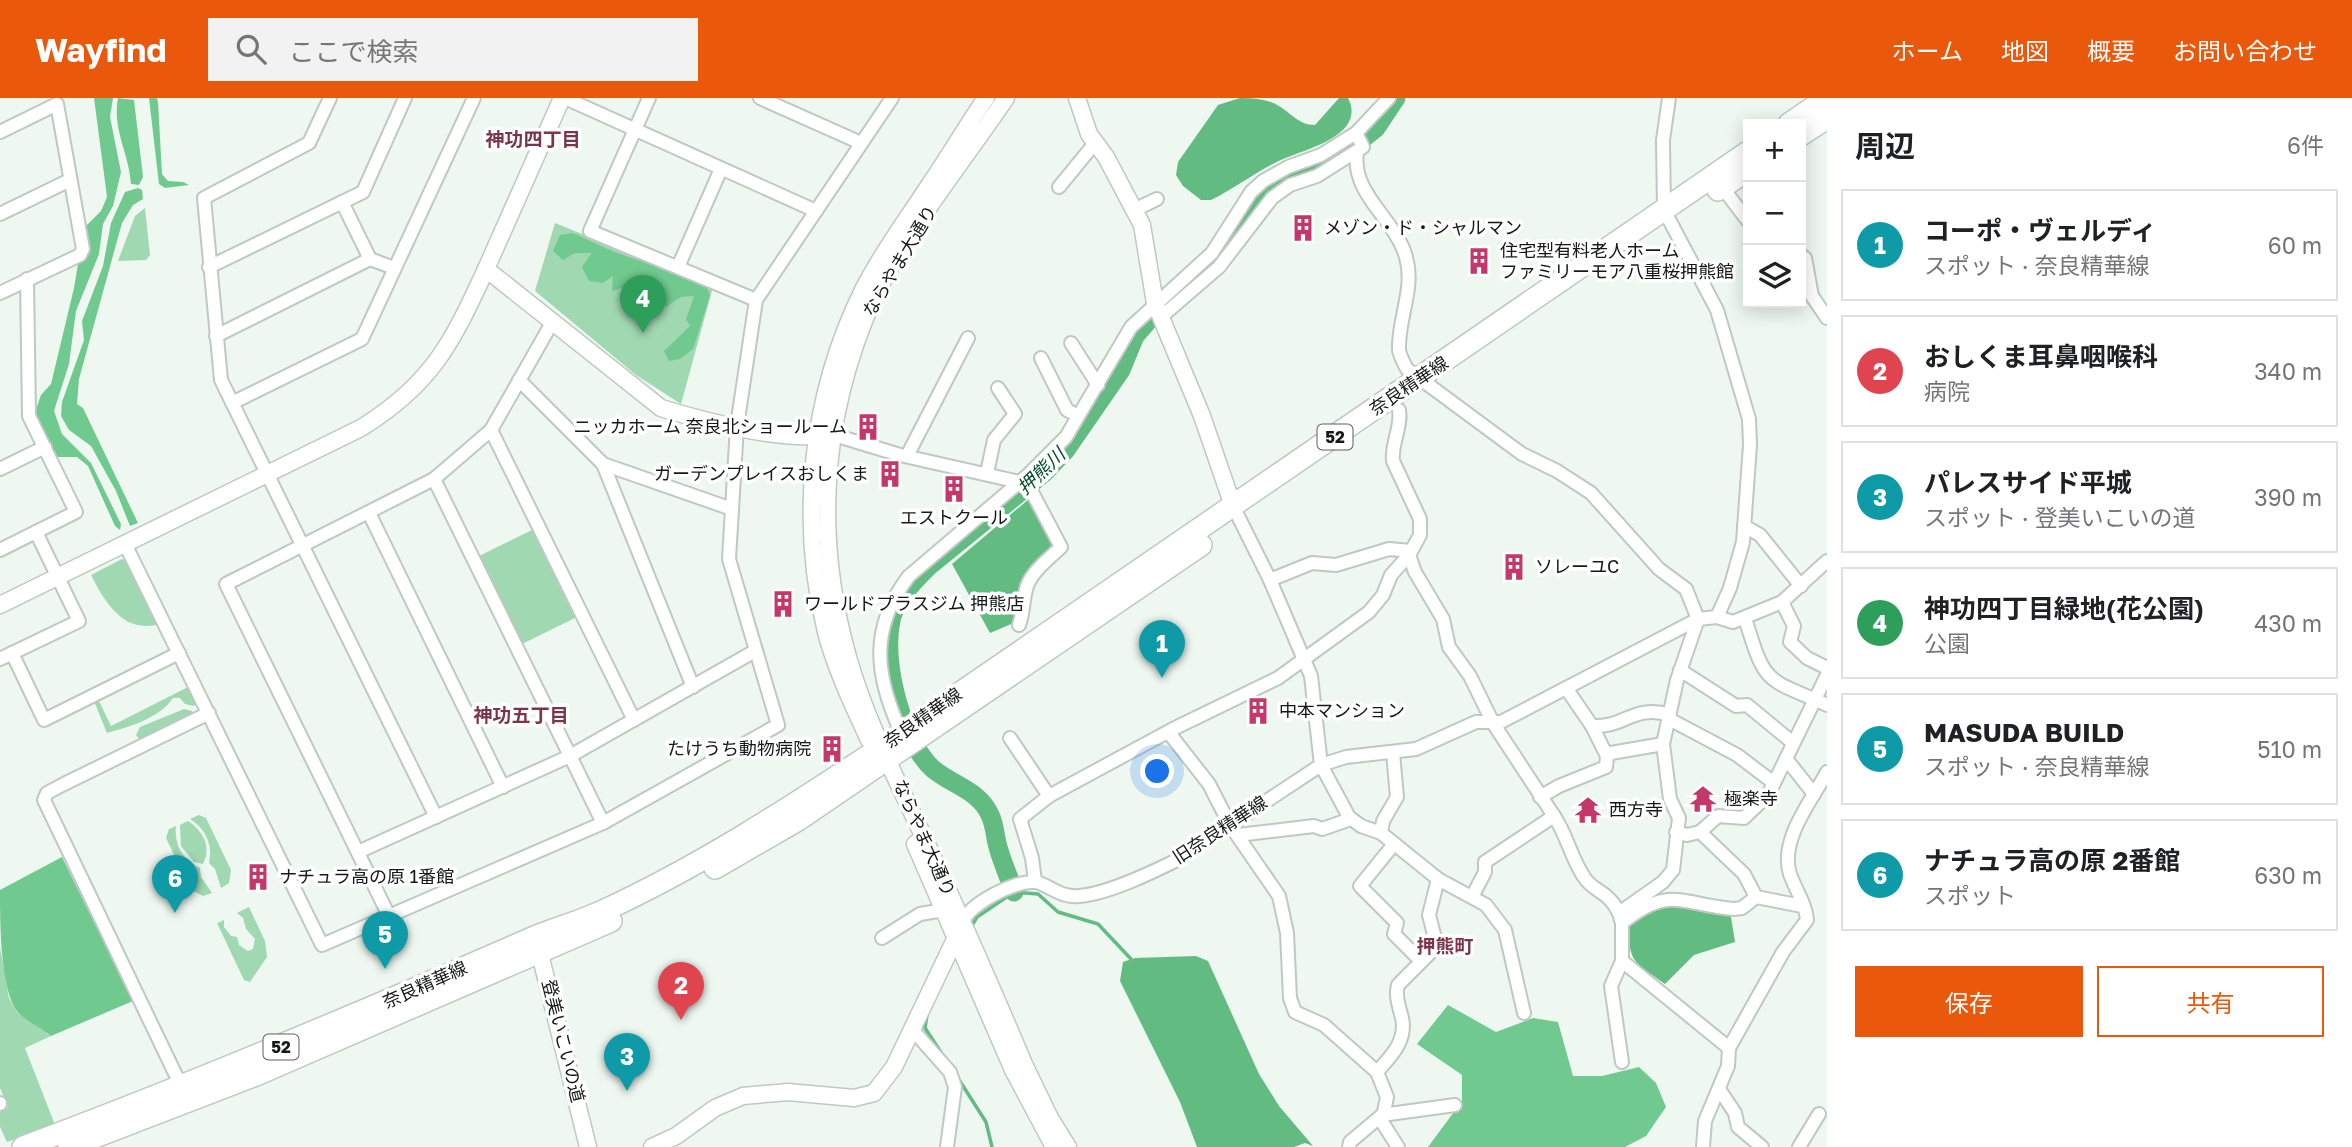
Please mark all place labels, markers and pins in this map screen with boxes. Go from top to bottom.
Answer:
building icon: メゾン・ド・シャルマン [1288,213,1318,243]
place label: メゾン・ド・シャルマン [1324,216,1522,238]
place label: 住宅型有料老人ホーム ファミリーモア八重桜押熊館 [1500,239,1734,282]
building icon: 住宅型有料老人ホーム ファミリーモア八重桜押熊館 [1464,246,1494,276]
pin: 4 [620,275,666,333]
building icon: ニッカホーム 奈良北ショールーム [853,412,883,442]
place label: ニッカホーム 奈良北ショールーム [574,415,847,437]
building icon: ガーデンプレイスおしくま [875,459,905,489]
place label: ガーデンプレイスおしくま [654,462,869,484]
building icon: エストクール [939,474,969,504]
place label: エストクール [900,506,1008,528]
building icon: ソレーユC [1499,552,1529,582]
place label: ソレーユC [1535,555,1619,577]
building icon: ワールドプラスジム 押熊店 [768,589,798,619]
place label: ワールドプラスジム 押熊店 [804,592,1024,614]
pin: 1 [1139,620,1185,678]
building icon: 中本マンション [1243,696,1273,726]
place label: 中本マンション [1279,699,1405,721]
building icon: たけうち動物病院 [817,734,847,764]
place label: たけうち動物病院 [667,737,811,759]
temple icon: 極楽寺 [1688,784,1718,814]
place label: 極楽寺 [1724,787,1778,809]
temple icon: 西方寺 [1573,795,1603,825]
place label: 西方寺 [1609,798,1663,820]
pin: 6 [152,855,198,913]
building icon: ナチュラ高の原 1番館 [243,862,273,892]
place label: ナチュラ高の原 1番館 [279,865,454,887]
pin: 5 [362,911,408,969]
pin: 2 [658,962,704,1020]
pin: 3 [604,1033,650,1091]

